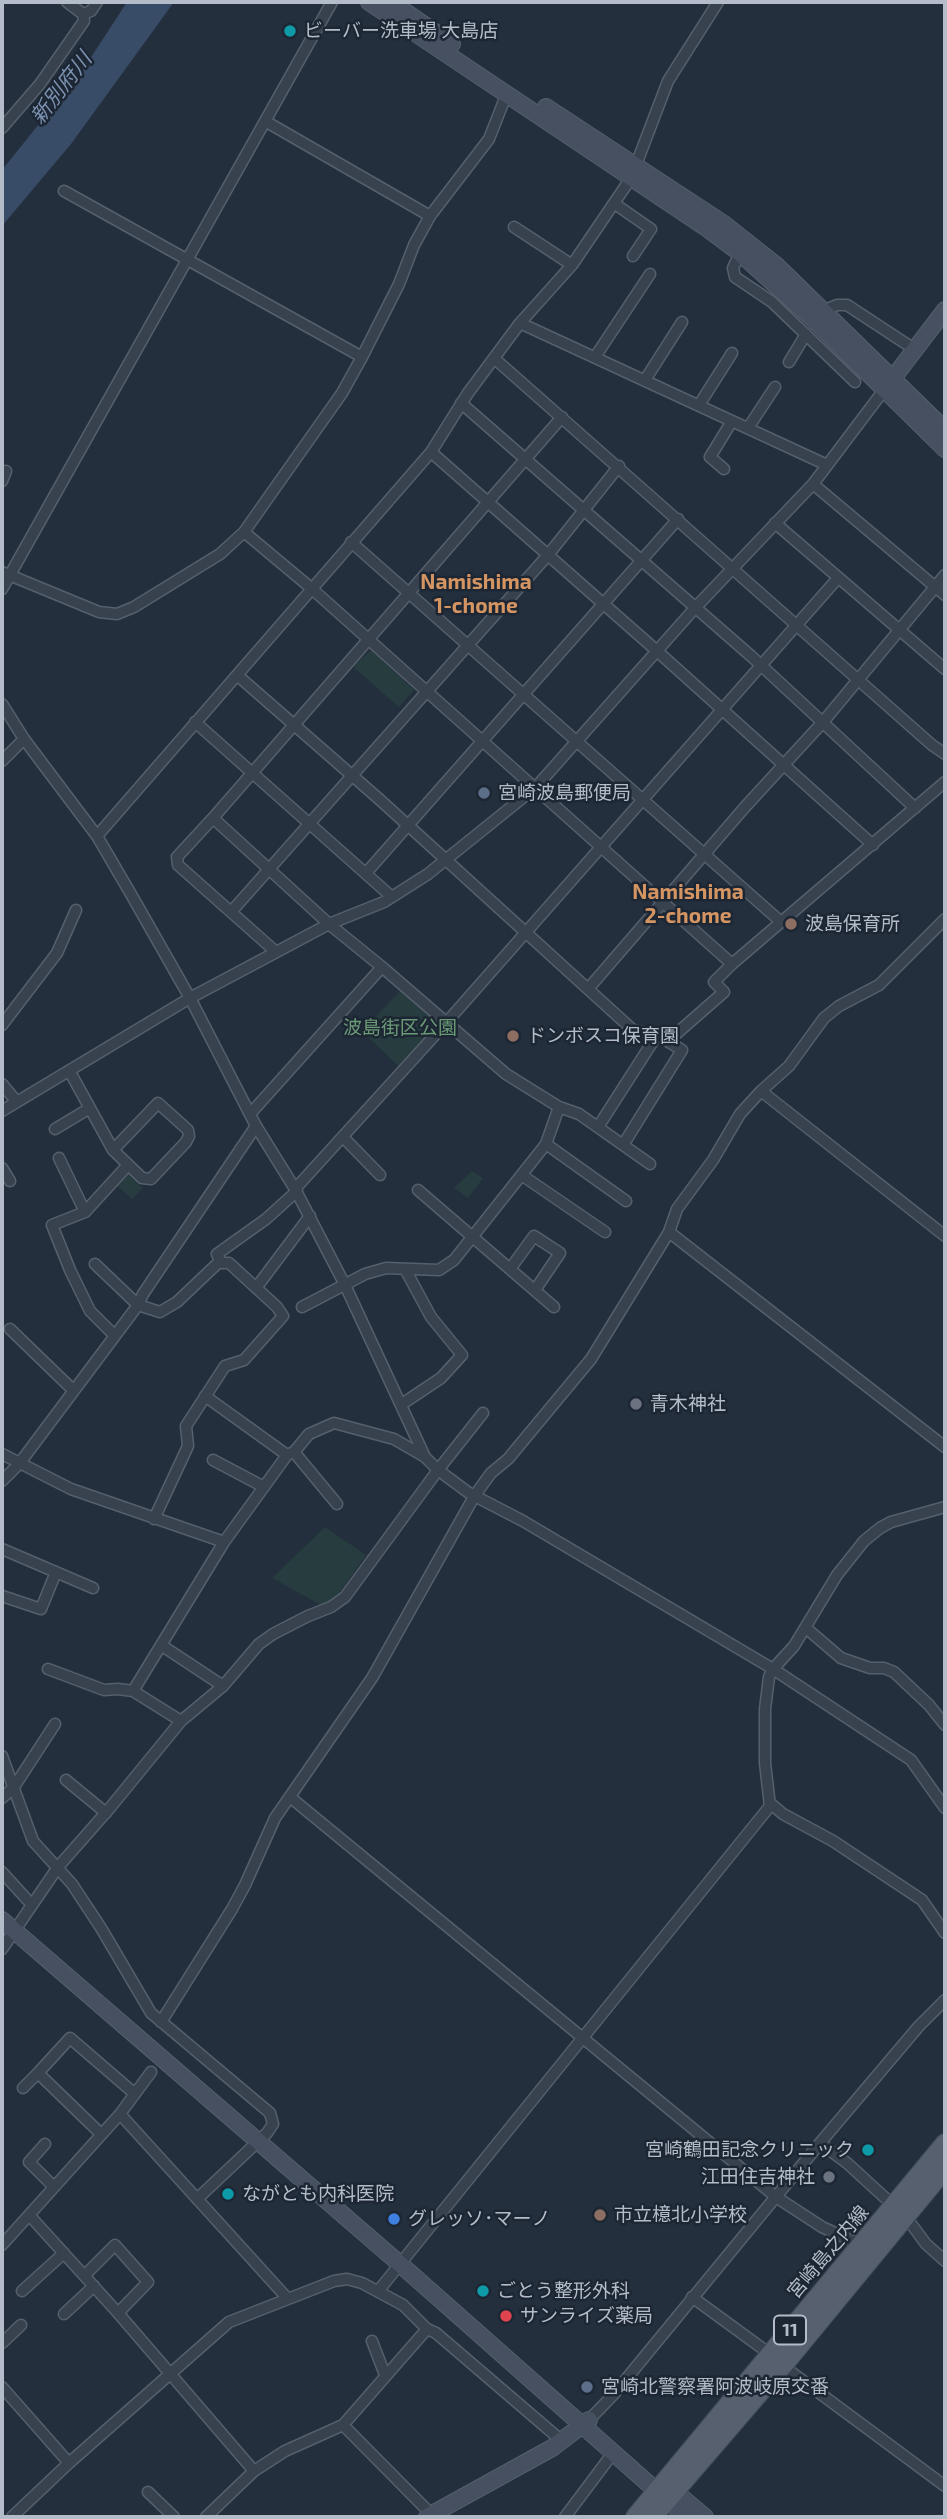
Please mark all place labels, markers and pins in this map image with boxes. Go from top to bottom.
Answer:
place label: ビーバー洗車場 大島店 [304,20,498,42]
marker: ビーバー洗車場 大島店 [282,23,298,39]
place label: 宮崎波島郵便局 [498,782,631,804]
marker: 宮崎波島郵便局 [476,785,492,801]
place label: 波島保育所 [805,913,900,935]
marker: 波島保育所 [783,916,799,932]
place label: ドンボスコ保育園 [527,1025,679,1047]
marker: ドンボスコ保育園 [505,1028,521,1044]
place label: 青木神社 [650,1393,726,1415]
marker: 青木神社 [628,1396,644,1412]
place label: 宮崎鶴田記念クリニック [645,2139,854,2161]
marker: 宮崎鶴田記念クリニック [860,2142,876,2158]
place label: 江田住吉神社 [701,2166,815,2188]
marker: 江田住吉神社 [821,2169,837,2185]
place label: ながとも内科医院 [242,2183,394,2205]
marker: ながとも内科医院 [220,2186,236,2202]
place label: 市立檍北小学校 [614,2204,747,2226]
marker: 市立檍北小学校 [592,2207,608,2223]
place label: グレッソ･マーノ [408,2208,550,2230]
marker: グレッソ･マーノ [386,2211,402,2227]
place label: ごとう整形外科 [497,2280,630,2302]
marker: ごとう整形外科 [475,2283,491,2299]
place label: サンライズ薬局 [520,2305,653,2327]
marker: サンライズ薬局 [498,2308,514,2324]
place label: 宮崎北警察署阿波岐原交番 [601,2376,829,2398]
marker: 宮崎北警察署阿波岐原交番 [579,2379,595,2395]

